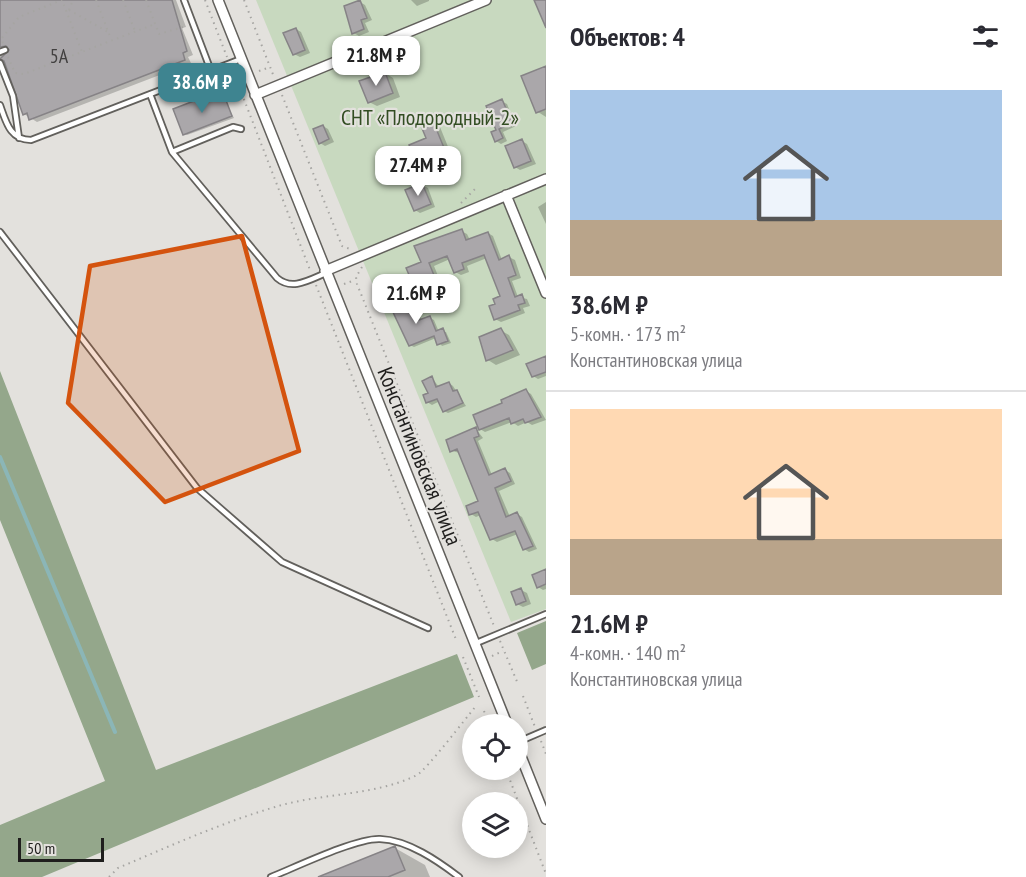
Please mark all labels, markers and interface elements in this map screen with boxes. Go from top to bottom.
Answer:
text: Объектов: 4 [570,20,685,53]
icon: filters [969,20,1002,53]
pin: 21.8M ₽ [321,36,431,87]
text: 21.8M ₽ [346,42,406,68]
house number: 5А [50,43,69,69]
pin: 38.6M ₽ [147,63,257,114]
text: 38.6M ₽ [172,69,232,95]
park label: СНТ «Плодородный-2» [341,103,519,131]
icon: home [732,129,840,237]
pin: 27.4M ₽ [363,146,473,197]
text: 27.4M ₽ [389,152,447,178]
pin: 21.6M ₽ [361,274,471,325]
text: 21.6M ₽ [386,280,446,306]
text: 38.6M ₽ [570,288,648,321]
text: 5-комн. · 173 m² [570,321,686,347]
text: Константиновская улица [570,347,743,373]
street label: Константиновская улица [371,363,469,549]
icon: home [732,448,840,556]
text: 21.6M ₽ [570,607,648,640]
text: 4-комн. · 140 m² [570,640,686,666]
text: Константиновская улица [570,666,743,692]
map controls [462,714,528,858]
button: locate [462,714,528,780]
button: layers [462,792,528,858]
scale bar [18,835,104,862]
text: 50 m [27,838,55,858]

